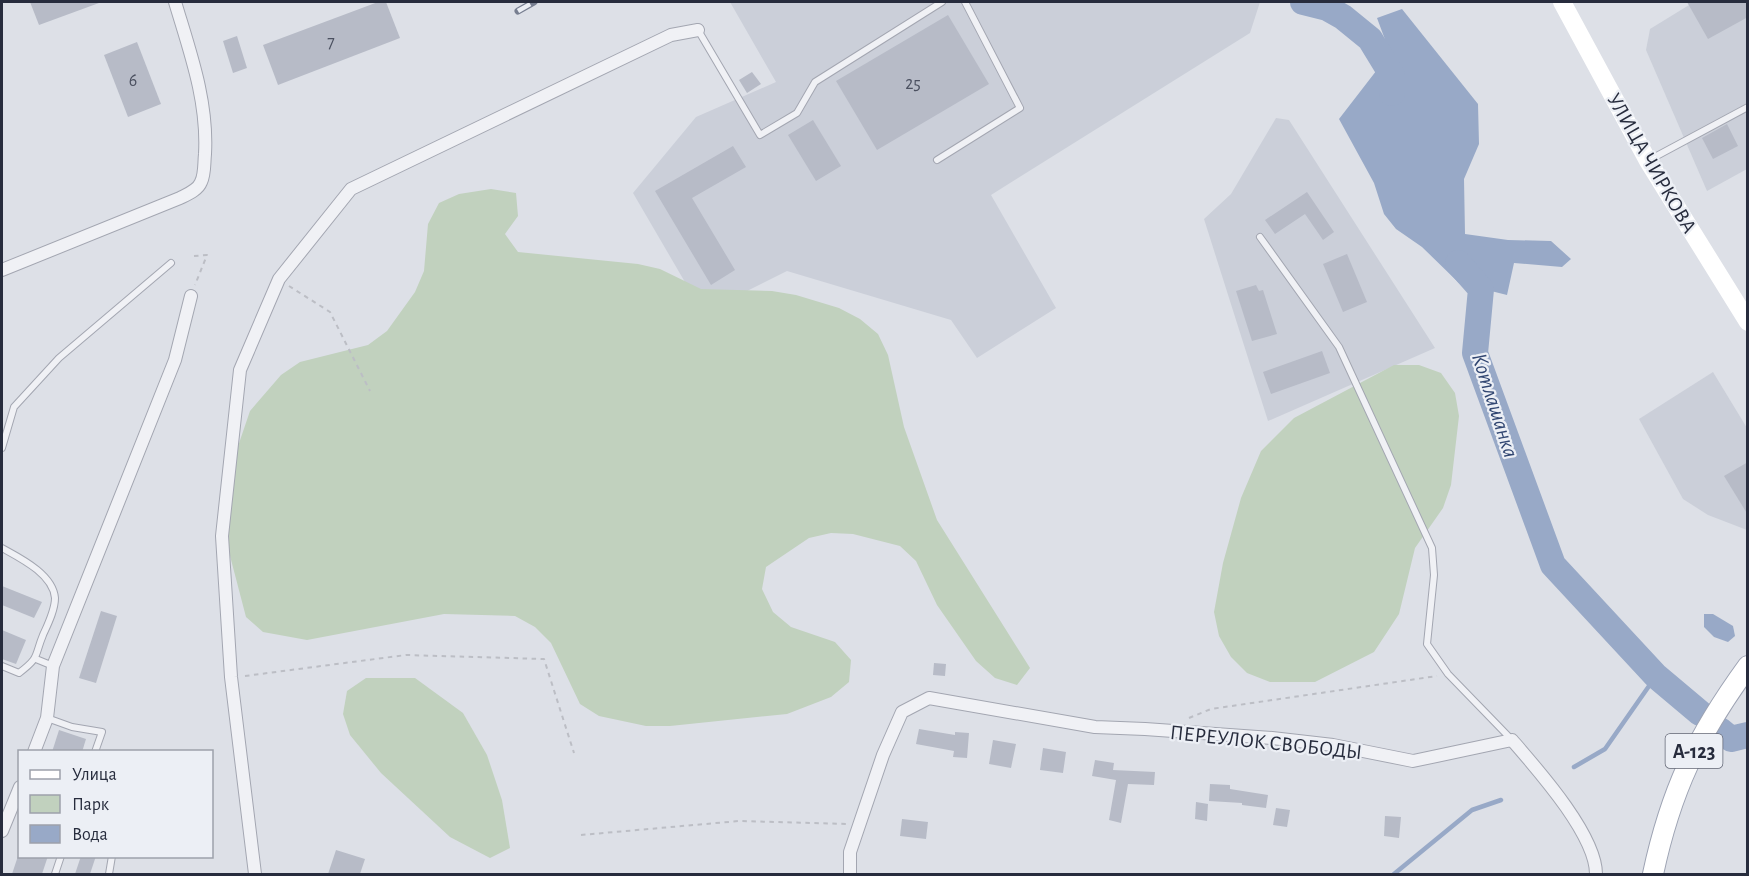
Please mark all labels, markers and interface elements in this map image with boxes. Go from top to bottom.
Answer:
house number: 7 [327,34,335,52]
house number: 6 [129,72,137,90]
house number: 25 [905,75,921,93]
street label: УЛИЦА ЧИРКОВА [1603,90,1700,237]
water label: Котлашанка [1468,350,1522,460]
street label: ПЕРЕУЛОК СВОБОДЫ [1169,722,1363,763]
road number: А-123 [1666,734,1722,768]
legend [18,750,213,858]
text: Улица [72,766,117,784]
text: Парк [72,796,110,814]
text: Вода [72,826,108,844]

